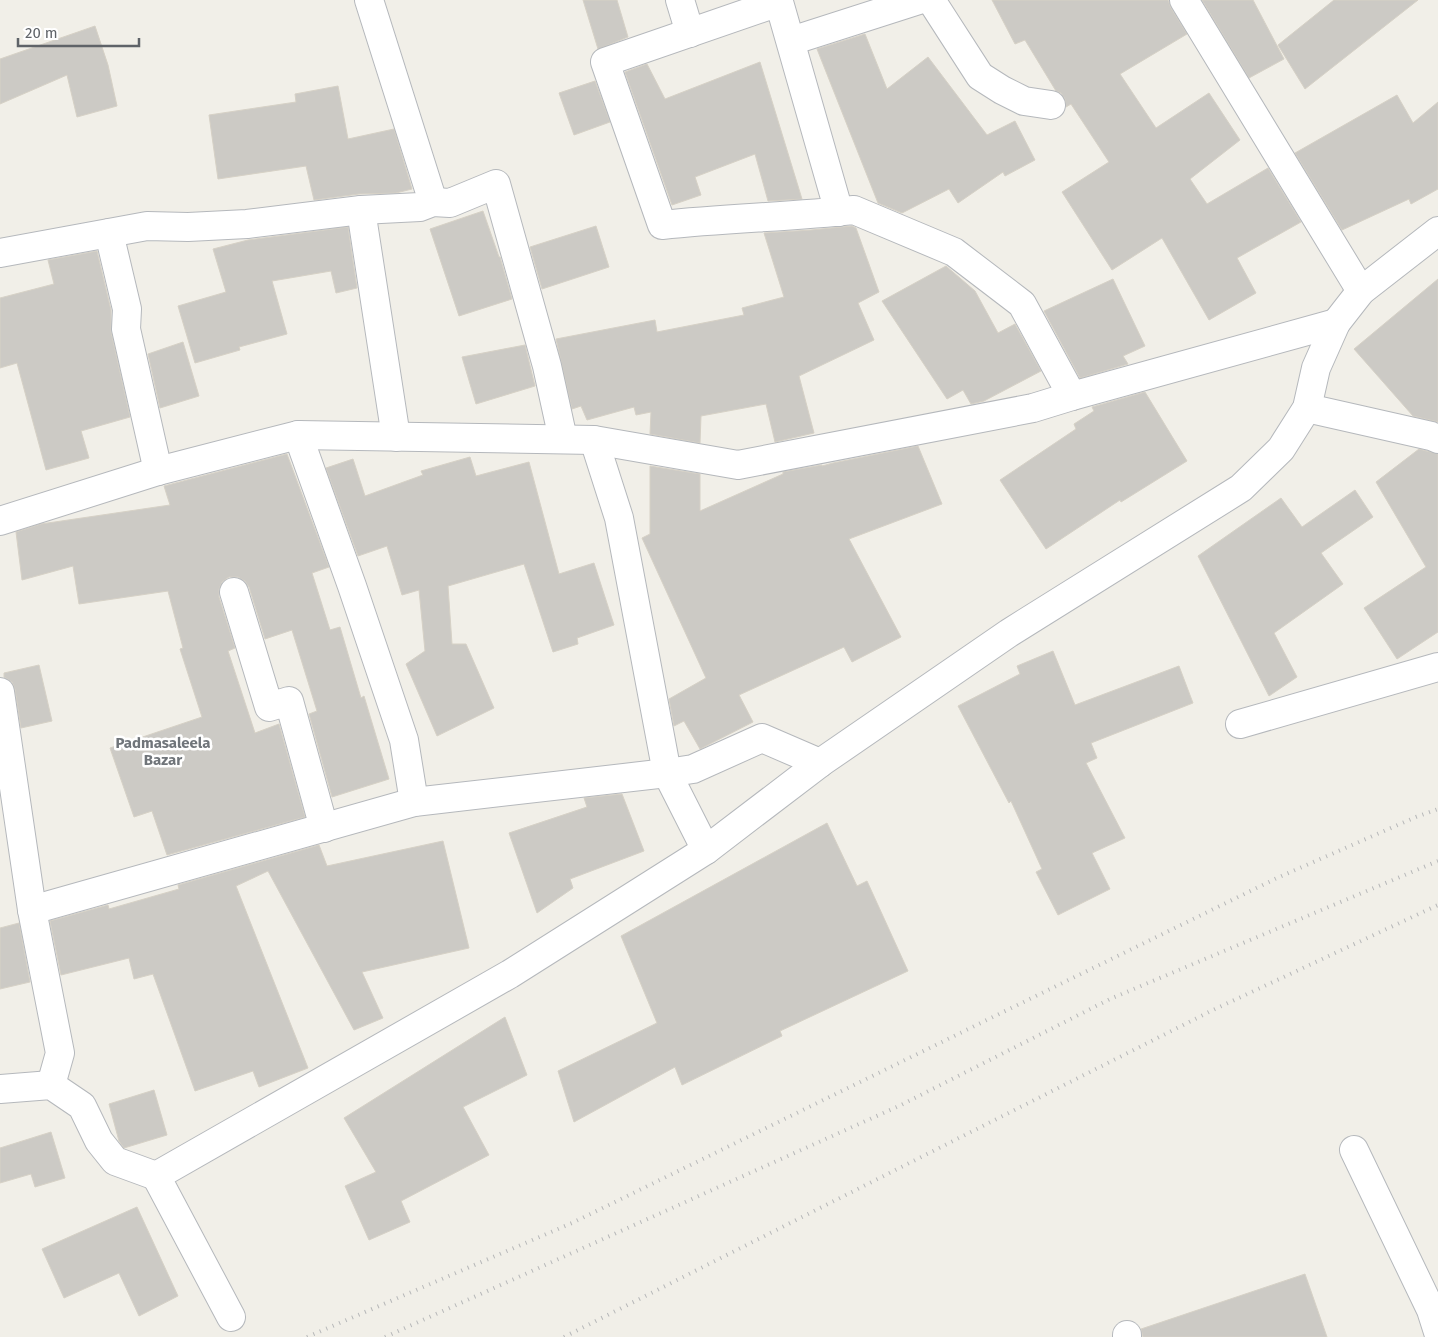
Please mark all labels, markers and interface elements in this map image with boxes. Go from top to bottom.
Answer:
scale bar [18,15,139,47]
text: 20 m [25,24,58,42]
district label: Padmasaleela Bazar [116,734,210,769]

